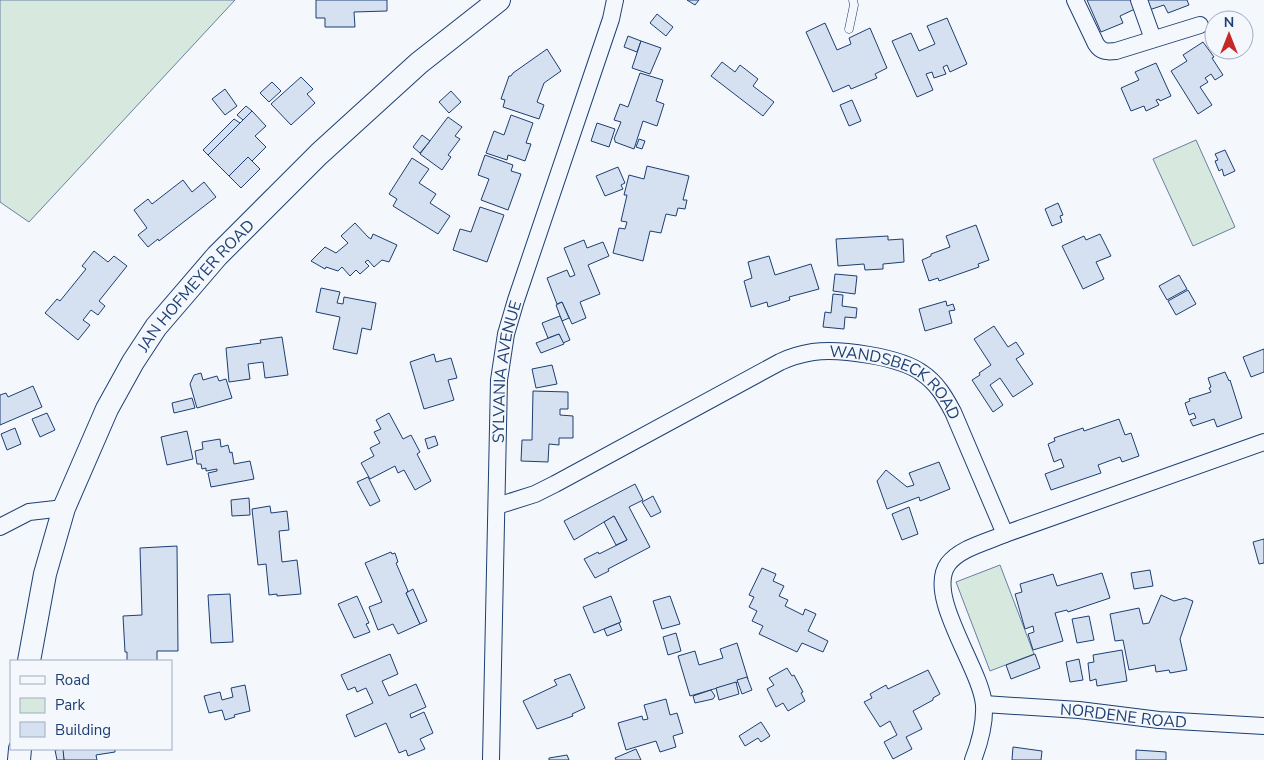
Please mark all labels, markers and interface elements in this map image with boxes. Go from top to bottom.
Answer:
north arrow [1204,10,1254,60]
text: N [1224,13,1234,32]
street label: JAN HOFMEYER ROAD [132,215,260,357]
street label: SYLVANIA AVENUE [488,298,527,443]
street label: WANDSBECK ROAD [829,341,965,423]
legend [10,660,172,750]
text: Road [55,670,90,690]
text: Park [55,695,85,715]
street label: NORDENE ROAD [1059,699,1188,734]
text: Building [55,720,111,740]

